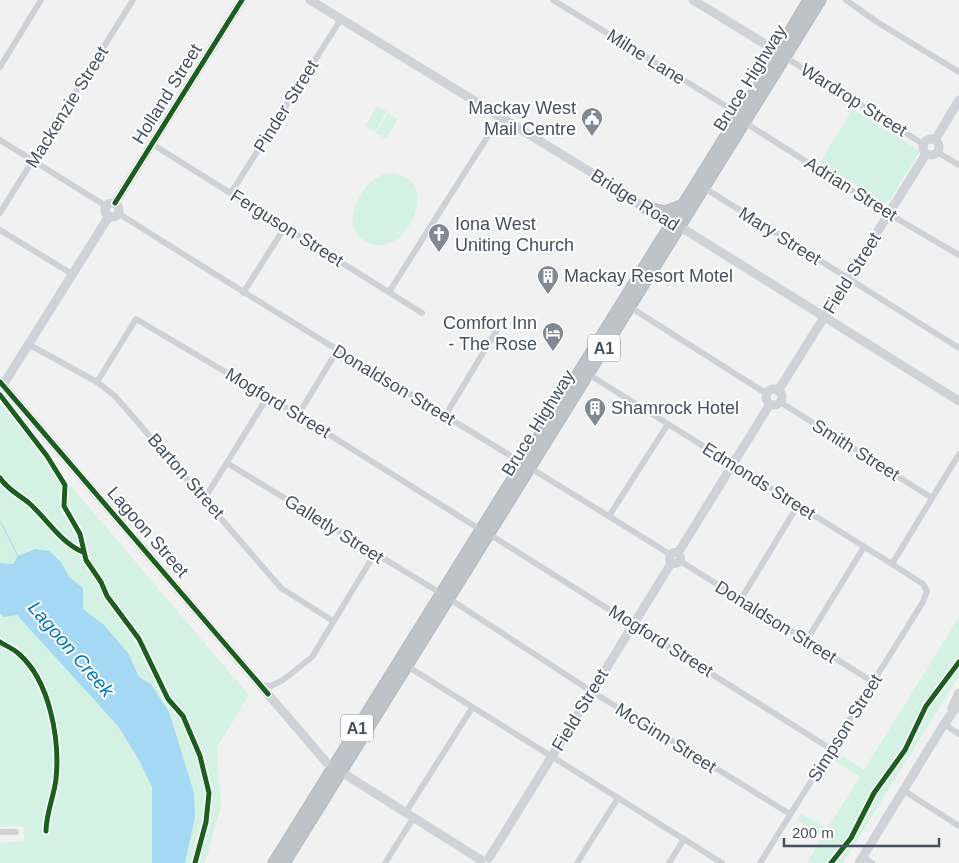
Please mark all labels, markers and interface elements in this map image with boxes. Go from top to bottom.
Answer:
street label: Bruce Highway [709,21,791,135]
street label: Milne Lane [603,25,689,89]
street label: Holland Street [128,40,206,148]
street label: Mackenzie Street [22,43,112,171]
street label: Pinder Street [250,56,322,156]
street label: Wardrop Street [797,59,911,141]
place label: Mackay West Mail Centre [468,98,576,139]
public building icon: Mackay West Mail Centre [580,106,604,137]
street label: Adrian Street [801,153,901,225]
street label: Bridge Road [587,165,683,235]
street label: Ferguson Street [227,185,347,271]
street label: Mary Street [735,203,825,269]
place label: Iona West Uniting Church [455,214,574,255]
church icon: Iona West Uniting Church [427,222,451,253]
street label: Field Street [819,229,885,317]
building icon: Mackay Resort Motel [536,264,560,295]
place label: Mackay Resort Motel [564,266,733,286]
place label: Comfort Inn - The Rose [443,313,537,354]
hotel icon: Comfort Inn - The Rose [541,321,565,352]
road number: A1 [588,334,620,362]
street label: Donaldson Street [329,341,459,429]
street label: Mogford Street [222,364,334,442]
street label: Bruce Highway [497,366,579,480]
building icon: Shamrock Hotel [583,396,607,427]
place label: Shamrock Hotel [611,398,739,418]
street label: Smith Street [809,415,903,485]
street label: Barton Street [144,429,228,523]
street label: Edmonds Street [699,438,819,524]
street label: Lagoon Street [103,483,193,581]
street label: Galletly Street [281,491,387,567]
street label: Donaldson Street [712,577,840,667]
water label: Lagoon Creek [24,597,119,702]
street label: Mogford Street [605,601,717,681]
street label: Field Street [548,665,612,755]
street label: Simpson Street [804,671,886,785]
street label: McGinn Street [612,699,720,777]
road number: A1 [341,714,373,741]
scale bar [784,816,939,848]
text: 200 m [792,824,834,841]

